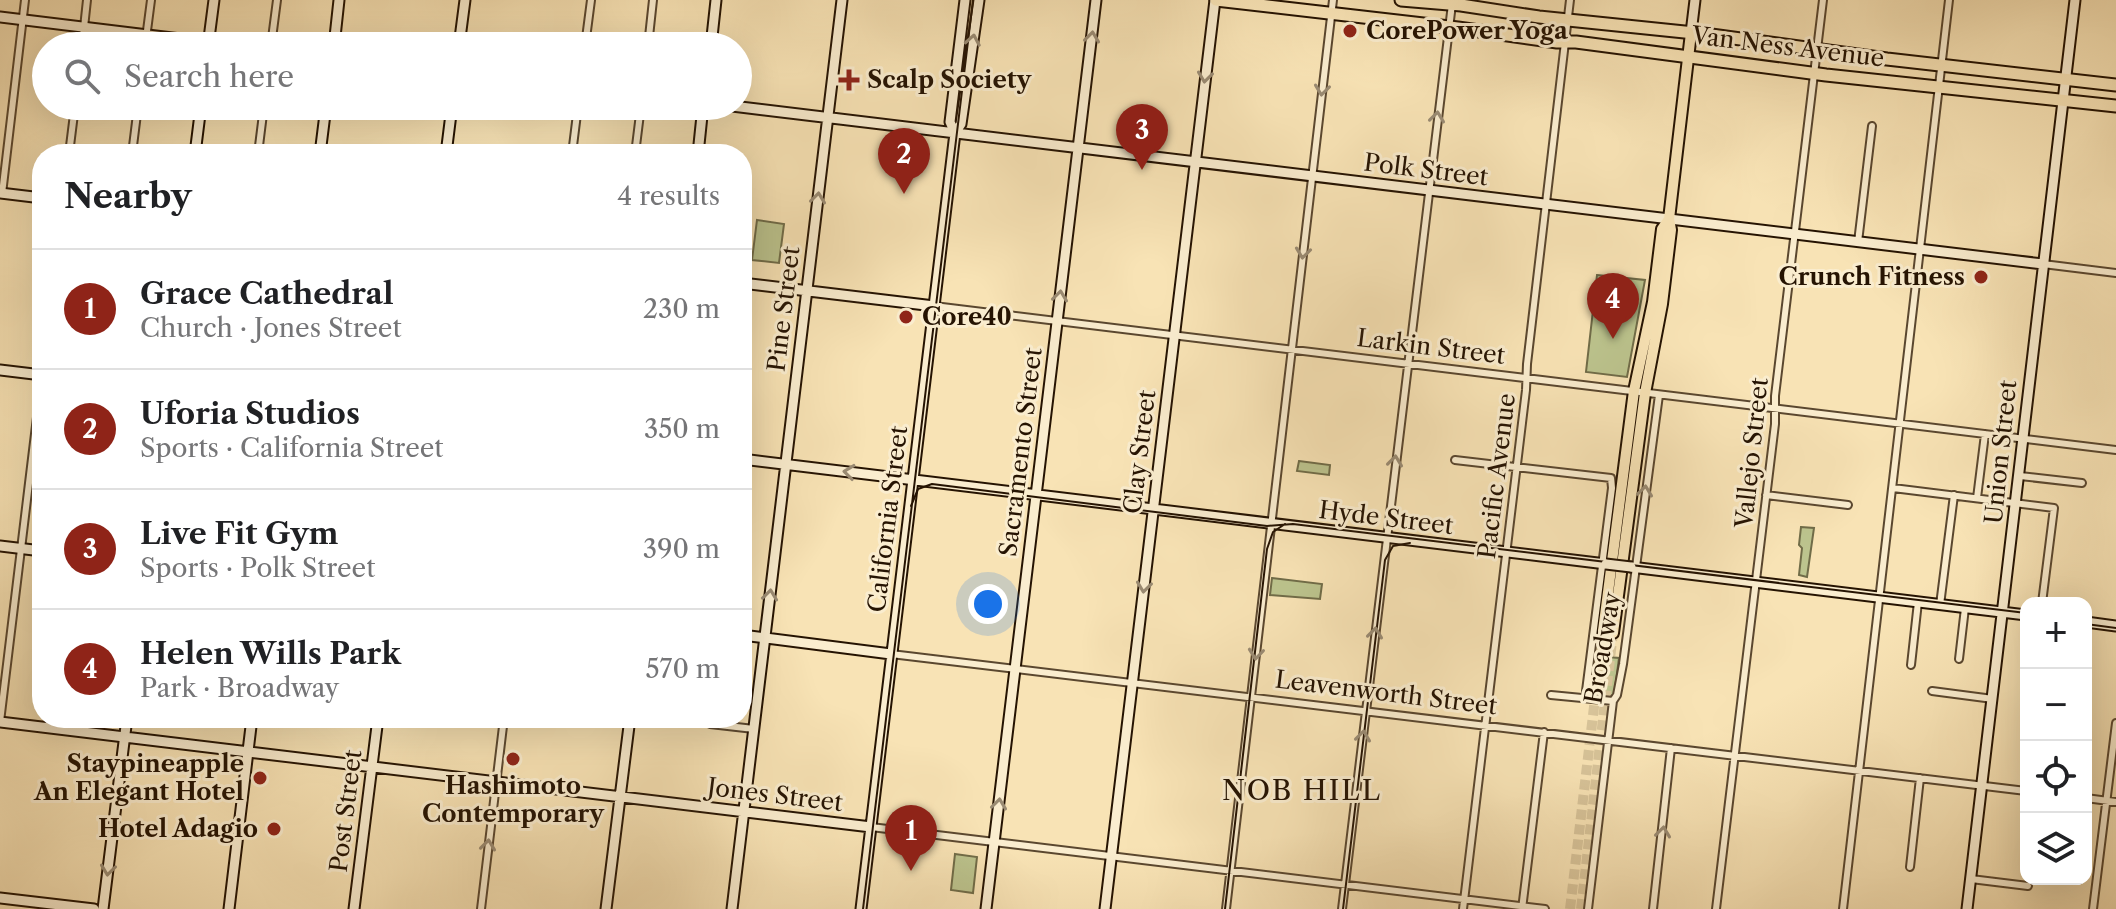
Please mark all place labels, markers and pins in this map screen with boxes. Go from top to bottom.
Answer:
place label: CorePower Yoga [1366,16,1569,45]
marker: CorePower Yoga [1341,22,1359,40]
place label: Scalp Society [867,65,1032,94]
marker: Scalp Society [838,69,860,91]
pin: 3 [1116,104,1168,170]
pin: 2 [878,128,930,194]
place label: Crunch Fitness [1778,262,1965,291]
marker: Crunch Fitness [1972,268,1990,286]
pin: 4 [1587,273,1639,339]
place label: Core40 [922,302,1012,331]
marker: Core40 [897,308,915,326]
place label: Staypineapple An Elegant Hotel [33,749,244,806]
marker: Hashimoto Contemporary [504,750,522,768]
marker: Staypineapple An Elegant Hotel [251,769,269,787]
place label: Hashimoto Contemporary [422,771,605,828]
pin: 1 [885,805,937,871]
place label: Hotel Adagio [98,814,258,843]
marker: Hotel Adagio [265,820,283,838]

